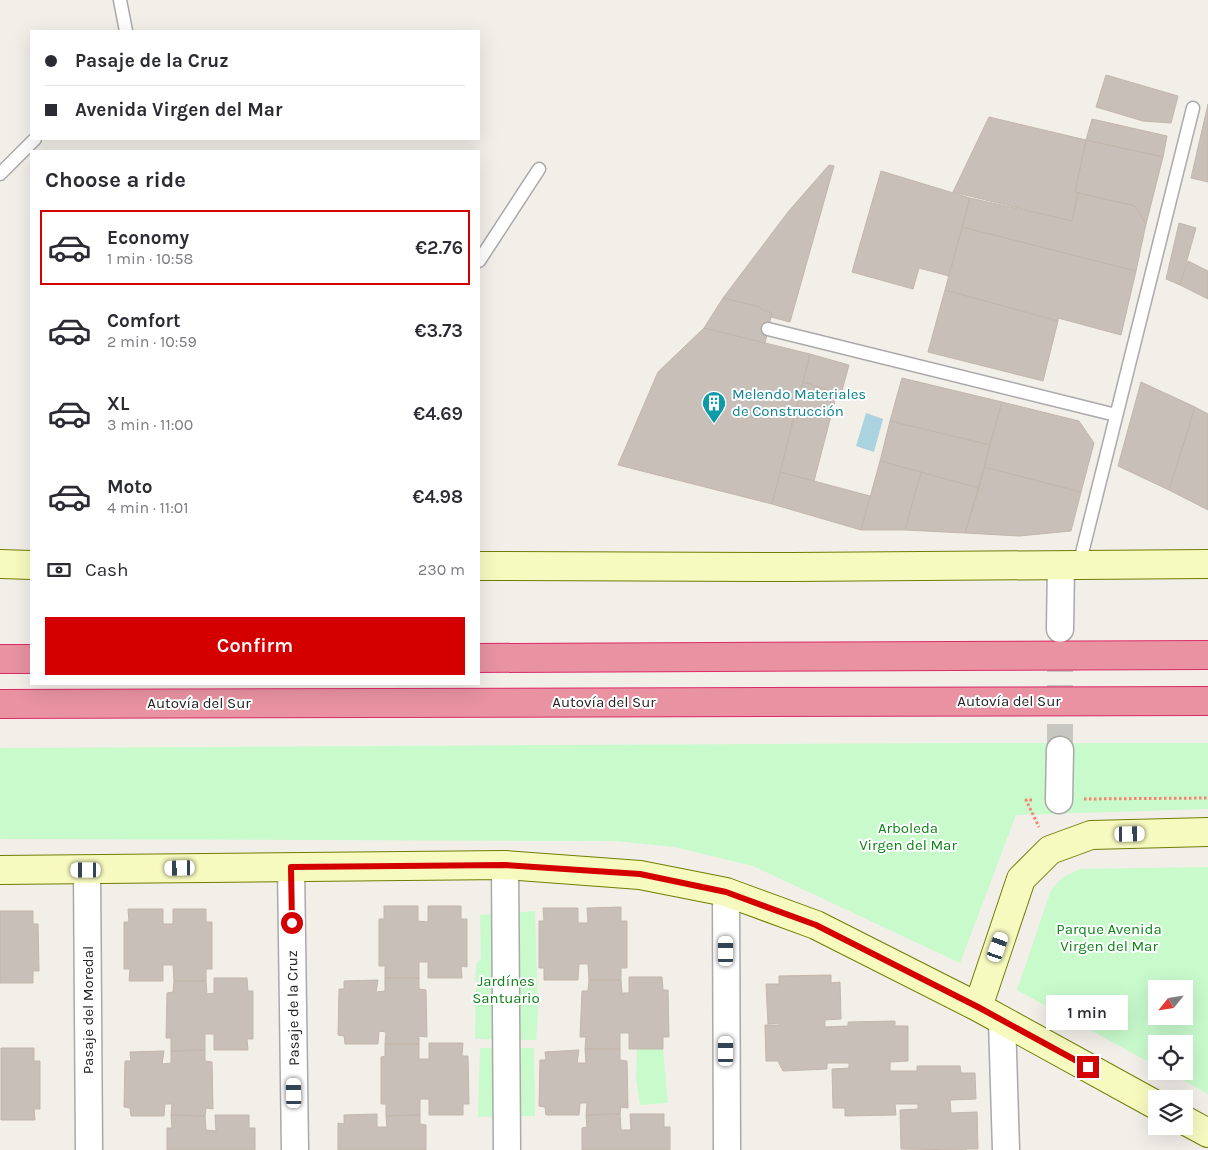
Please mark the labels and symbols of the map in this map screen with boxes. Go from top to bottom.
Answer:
place label: Melendo Materiales de Construcción [732,385,866,420]
building icon: Melendo Materiales de Construcción [701,390,727,424]
street label: Autovía del Sur [957,692,1061,710]
street label: Autovía del Sur [552,693,656,711]
street label: Autovía del Sur [147,694,251,712]
park label: Arboleda Virgen del Mar [859,819,957,854]
car [1114,826,1145,842]
car [164,860,195,876]
car [71,863,101,878]
route start [281,912,303,934]
park label: Parque Avenida Virgen del Mar [1056,920,1162,955]
car [986,930,1009,964]
car [718,936,733,966]
street label: Pasaje del Moredal [79,946,97,1074]
street label: Pasaje de la Cruz [283,950,303,1066]
park label: Jardínes Santuario [472,972,540,1007]
north arrow [1148,980,1192,1025]
callout: 1 min [1047,994,1129,1030]
car [718,1036,733,1066]
route end [1077,1056,1099,1078]
car [286,1078,301,1108]

